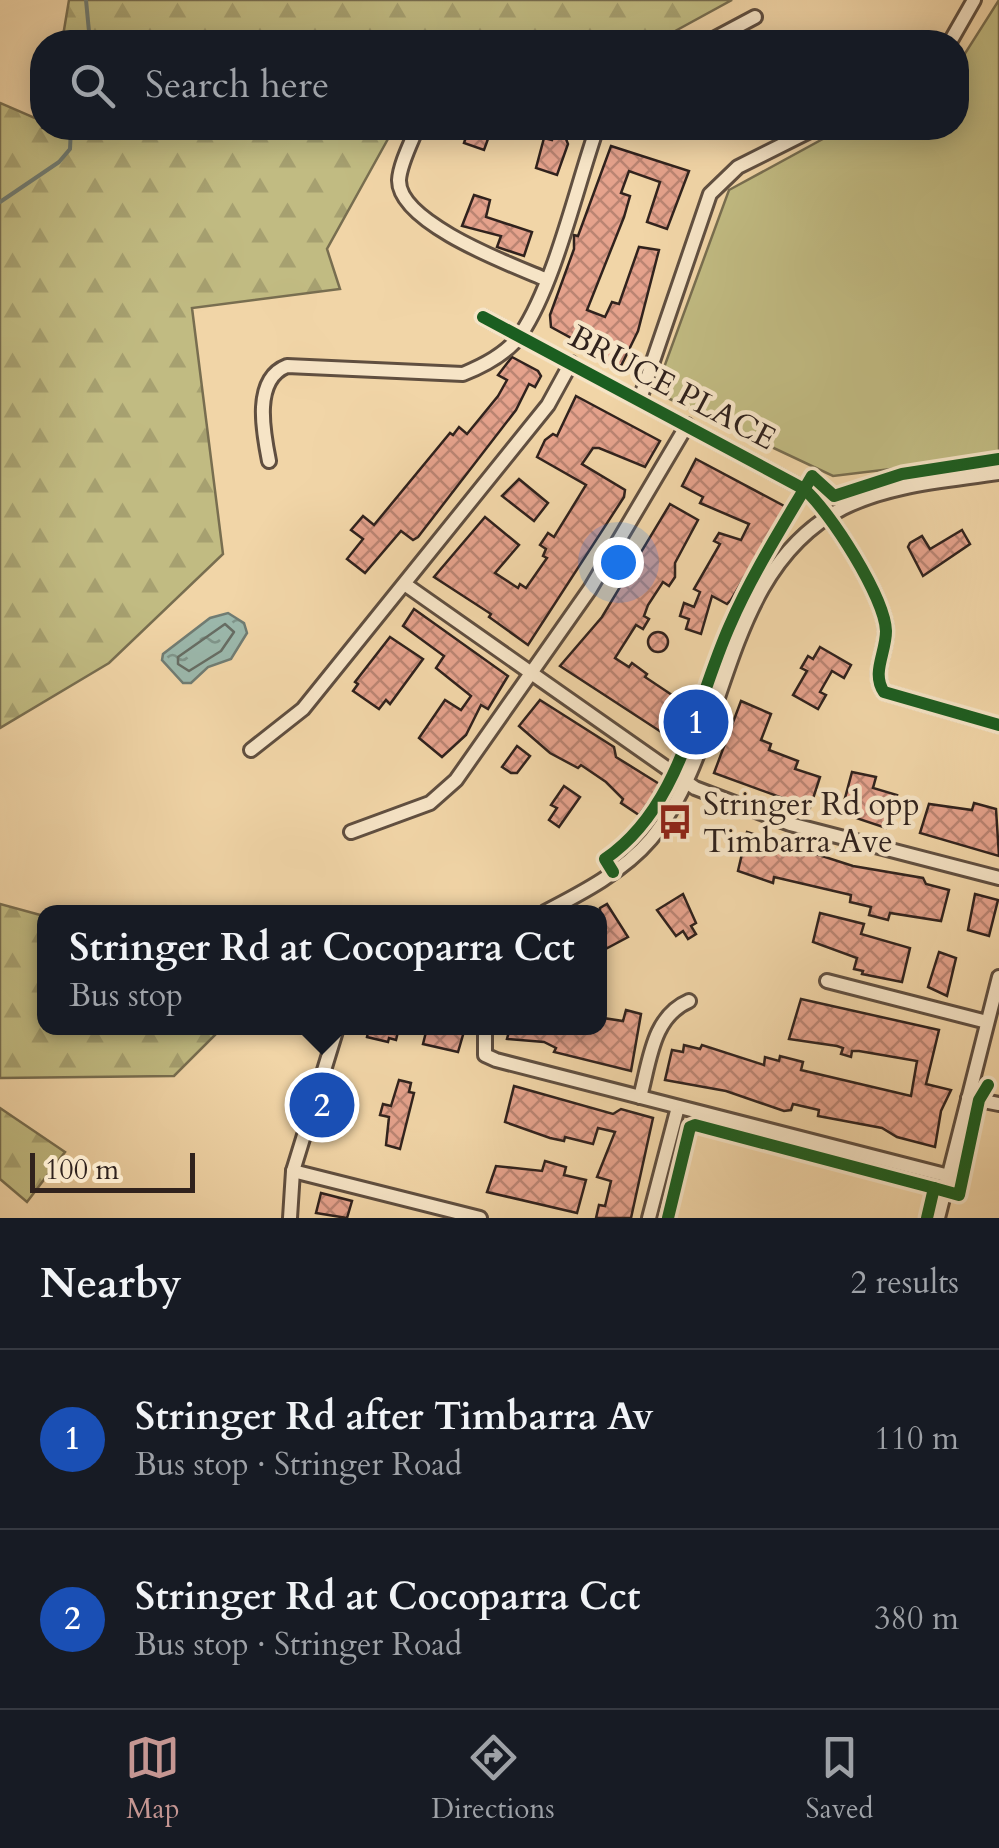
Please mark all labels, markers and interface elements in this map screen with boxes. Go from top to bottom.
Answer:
search box [30,30,969,140]
icon: search [65,58,120,113]
text: Search here [145,59,329,111]
street label: BRUCE PLACE [561,315,784,461]
your location [593,537,644,588]
pin: 1 [664,684,728,760]
place label: Stringer Rd opp Timbarra Ave [703,783,920,864]
bus stop icon: Stringer Rd opp Timbarra Ave [656,803,694,841]
popup [37,905,607,1035]
text: Stringer Rd at Cocoparra Cct [69,922,575,974]
text: Bus stop [69,974,183,1018]
pin: 2 [290,1068,354,1142]
scale bar [30,1148,195,1192]
text: 100 m [45,1151,119,1189]
text: Nearby [40,1255,182,1312]
text: 2 results [851,1261,959,1305]
text: Stringer Rd after Timbarra Av [135,1391,653,1443]
text: 1 [64,1417,81,1461]
text: 110 m [874,1417,959,1461]
text: Bus stop · Stringer Road [135,1443,462,1487]
text: Stringer Rd at Cocoparra Cct [135,1571,640,1623]
text: 2 [64,1597,81,1641]
text: 380 m [874,1597,959,1641]
text: Bus stop · Stringer Road [135,1623,462,1667]
tab: Map [125,1730,180,1828]
tab: Directions [431,1730,555,1828]
tab: Saved [806,1730,874,1828]

